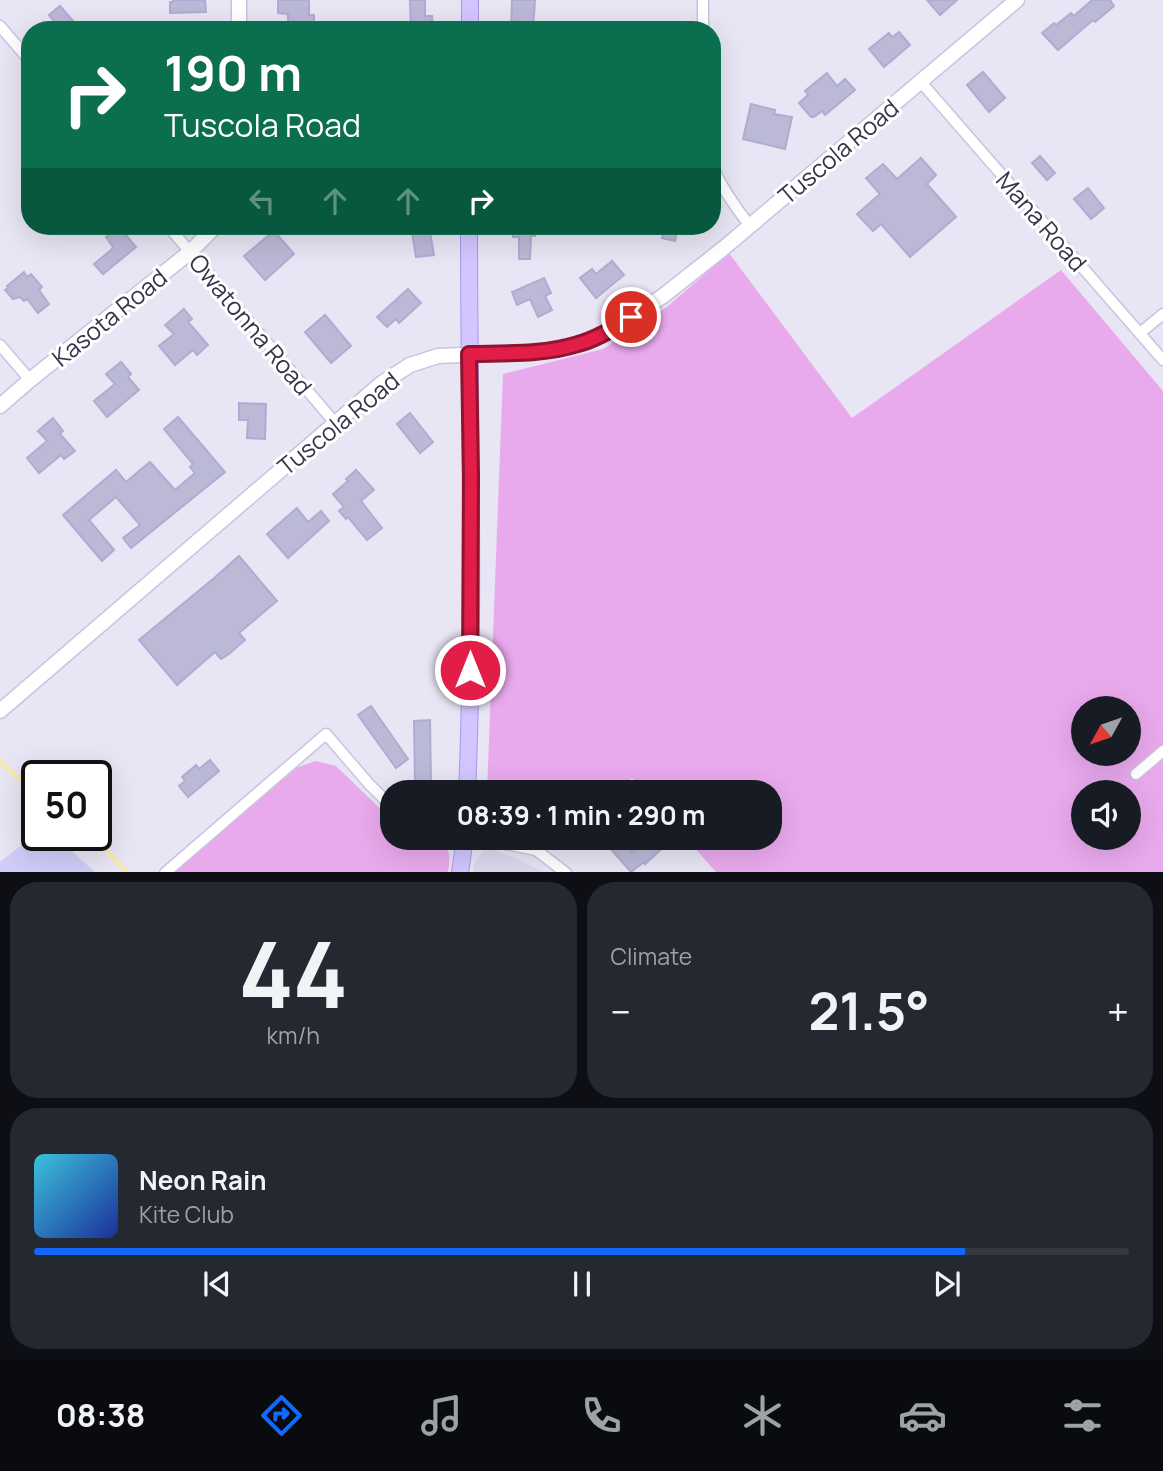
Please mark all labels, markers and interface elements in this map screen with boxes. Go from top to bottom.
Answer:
text: 190 m [164,39,302,106]
icon: right [49,49,140,140]
street label: Tuscola Road [771,91,905,211]
text: Tuscola Road [164,103,361,147]
street label: Mana Road [989,164,1095,278]
icon: left [243,182,281,220]
icon: ahead [316,182,354,220]
icon: ahead [389,182,427,220]
icon: right [462,182,500,220]
street label: Owatonna Road [182,246,320,402]
street label: Kasota Road [45,260,173,374]
pin [601,287,661,347]
icon: arrive [612,298,650,336]
street label: Tuscola Road [270,364,406,482]
position arrow [433,633,507,707]
north arrow [1071,696,1141,766]
map controls [1071,696,1141,850]
speed limit sign: 50 [21,760,112,851]
button: sound [1071,780,1141,850]
text: 08:39 · 1 min · 290 m [457,797,705,833]
text: 44 [238,911,348,1035]
text: Climate [611,940,692,972]
text: 21.5° [808,975,930,1046]
text: − [611,985,631,1037]
text: + [1107,985,1129,1037]
text: km/h [267,1019,320,1051]
text: Neon Rain [139,1162,267,1198]
text: Kite Club [139,1198,234,1230]
icon: previous [198,1265,236,1303]
icon: pause [563,1265,601,1303]
icon: next [928,1265,966,1303]
icon: directions [257,1391,306,1440]
icon: music [417,1391,466,1440]
icon: phone [577,1391,626,1440]
icon: climate [738,1391,787,1440]
icon: car [898,1391,947,1440]
icon: filters [1058,1391,1107,1440]
text: 08:38 [56,1393,145,1437]

